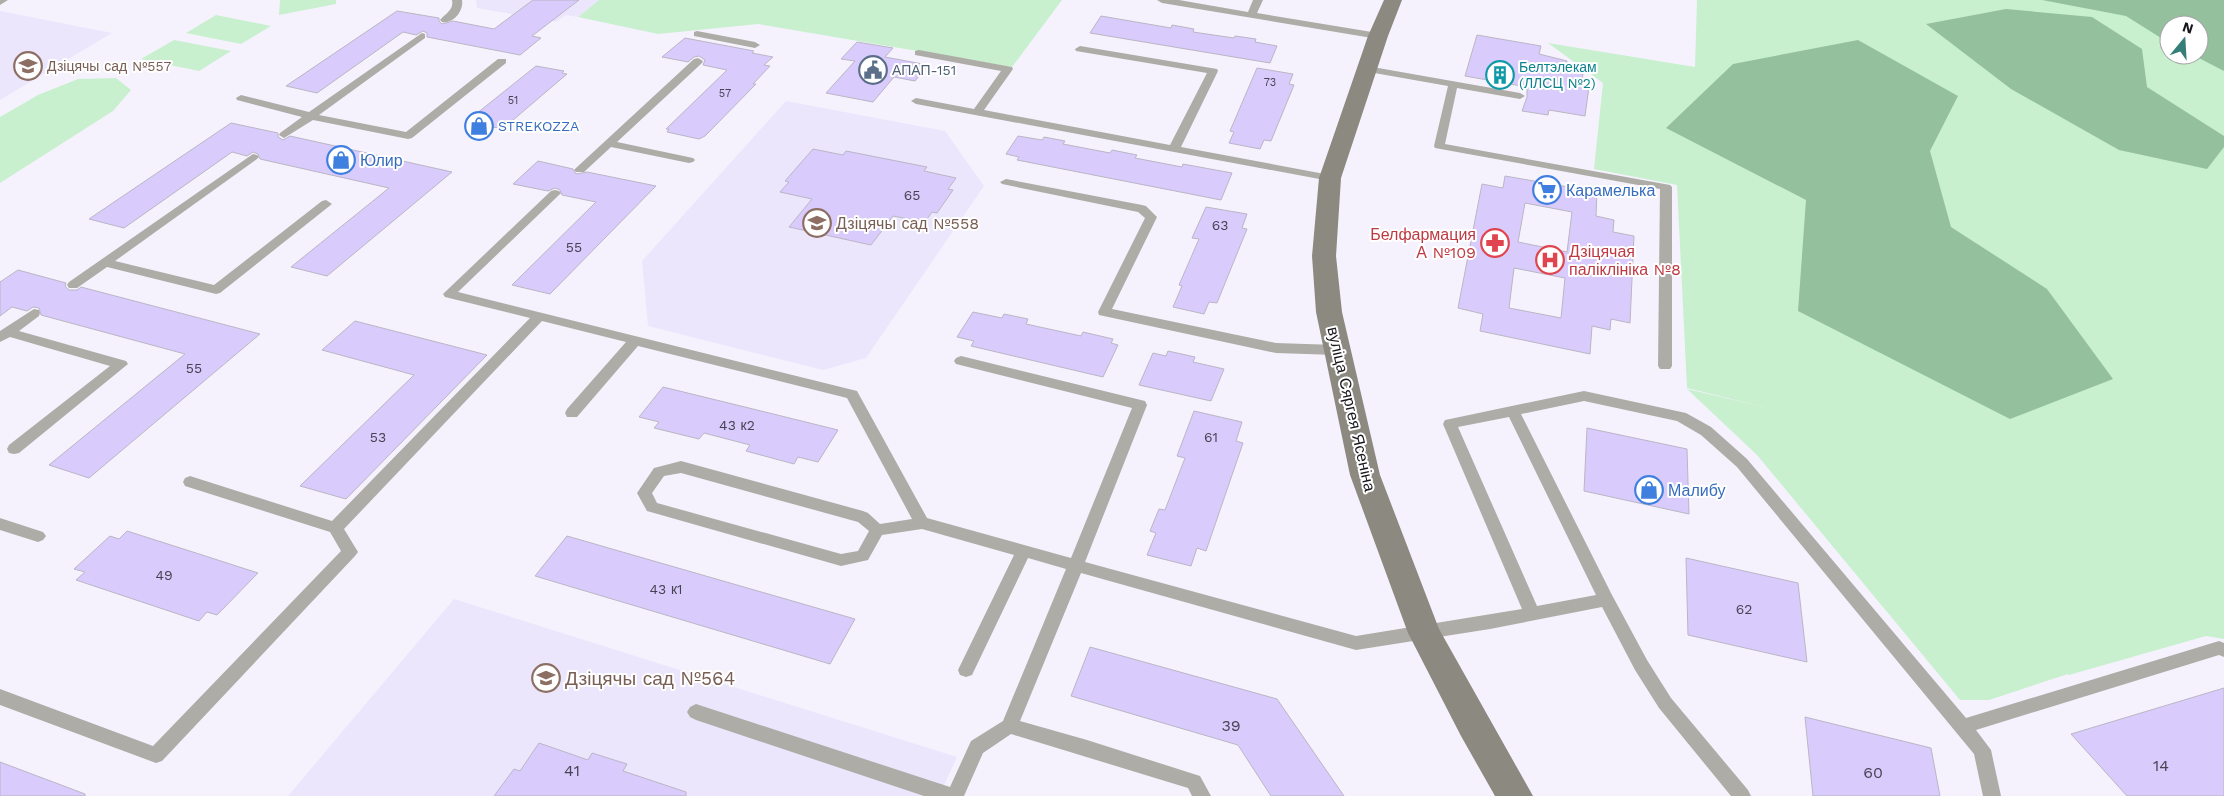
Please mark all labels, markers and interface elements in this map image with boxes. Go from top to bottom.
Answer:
north arrow [2159,15,2209,65]
text: N [2181,18,2195,37]
school or university icon: Дзіцячы сад №557 [13,51,43,81]
public building icon: АПАП-151 [858,55,888,85]
place label: Дзіцячы сад №557 [47,58,172,74]
place label: Белтэлекам (ЛЛСЦ №2) [1519,59,1597,91]
building icon: Белтэлекам (ЛЛСЦ №2) [1485,60,1515,90]
place label: АПАП-151 [892,62,956,78]
house number: 73 [1264,76,1276,89]
house number: 57 [719,87,731,100]
house number: 51 [508,94,518,107]
shop icon: STREKOZZA [464,111,494,141]
place label: STREKOZZA [498,118,579,134]
shop icon: Юлир [326,145,356,175]
place label: Юлир [360,151,403,170]
supermarket icon: Карамелька [1532,175,1562,205]
place label: Карамелька [1566,181,1655,200]
house number: 65 [904,187,920,203]
school or university icon: Дзіцячы сад №558 [802,208,832,238]
place label: Дзіцячы сад №558 [836,214,979,233]
house number: 63 [1212,217,1228,233]
place label: Белфармация А №109 [1370,225,1476,262]
pharmacy icon: Белфармация А №109 [1480,228,1510,258]
house number: 55 [566,239,582,255]
place label: Дзіцячая паліклініка №8 [1569,242,1681,279]
hospital icon: Дзіцячая паліклініка №8 [1535,245,1565,275]
street label: вуліца Сяргея Ясеніна [1323,325,1380,493]
house number: 55 [186,360,202,376]
house number: 43 к2 [719,417,755,433]
house number: 53 [370,429,386,445]
house number: 61 [1204,429,1218,445]
shop icon: Малибу [1634,475,1664,505]
place label: Малибу [1668,481,1726,500]
house number: 49 [155,567,173,583]
house number: 43 к1 [649,581,683,597]
house number: 62 [1736,601,1752,617]
school or university icon: Дзіцячы сад №564 [531,663,561,693]
place label: Дзіцячы сад №564 [565,667,735,690]
house number: 39 [1221,716,1241,735]
house number: 14 [2153,756,2169,775]
house number: 41 [564,761,580,780]
house number: 60 [1863,763,1883,782]

